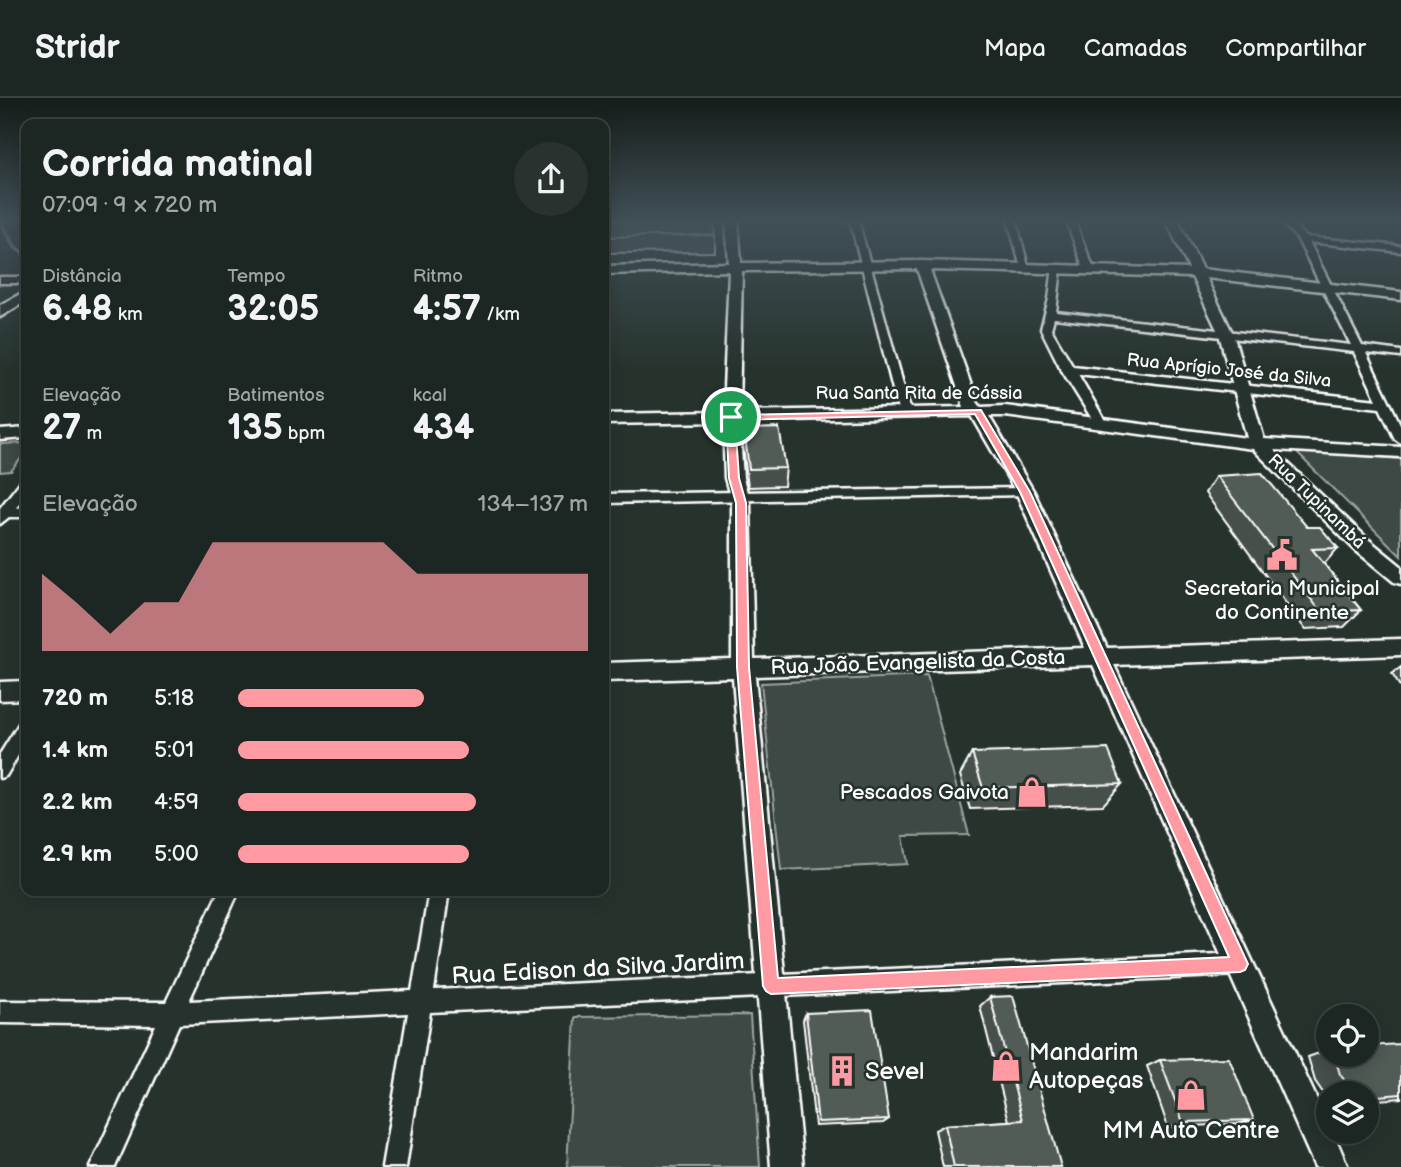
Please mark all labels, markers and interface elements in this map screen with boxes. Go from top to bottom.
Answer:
text: Stridr [35,28,120,68]
text: Mapa [984,34,1046,63]
text: Camadas [1084,34,1187,63]
text: Compartilhar [1225,34,1366,63]
text: Corrida matinal [42,142,313,187]
button: share [514,142,588,216]
text: 07:09 · 9 × 720 m [42,191,217,219]
text: Distância [42,265,122,288]
text: Tempo [227,265,286,288]
text: Ritmo [413,265,463,288]
text: 6.48 [42,288,113,331]
text: 32:05 [227,288,319,331]
text: 4:57 [413,288,481,331]
text: km [113,303,143,326]
text: /km [481,303,520,326]
street label: Rua Aprígio José da Silva [1126,349,1332,392]
street label: Rua Santa Rita de Cássia [816,383,1022,404]
text: Elevação [42,384,121,407]
text: Batimentos [227,384,325,407]
text: kcal [413,384,447,407]
pin [701,387,761,447]
icon: arrive [712,398,750,436]
text: 27 [42,407,81,450]
text: 135 [227,407,283,450]
text: 434 [413,407,474,450]
text: m [81,422,102,445]
text: bpm [283,422,325,445]
street label: Rua Tupinambá [1264,450,1370,553]
text: Elevação [42,490,138,518]
text: 134–137 m [478,490,588,518]
public building icon: Secretaria Municipal do Continente [1265,538,1299,572]
place label: Secretaria Municipal do Continente [1184,576,1380,625]
street label: Rua João Evangelista da Costa [770,645,1066,680]
text: 720 m [42,684,108,712]
text: 5:18 [154,684,194,712]
text: 1.4 km [42,736,108,764]
text: 5:01 [154,736,194,764]
shop icon: Pescados Gaivota [1015,775,1049,809]
place label: Pescados Gaivota [840,780,1009,805]
text: 2.2 km [42,788,113,816]
text: 4:59 [154,788,199,816]
text: 2.9 km [42,840,112,868]
text: 5:00 [154,840,199,868]
street label: Rua Edison da Silva Jardim [451,946,745,991]
map controls [1316,1004,1379,1144]
button: locate [1316,1004,1379,1067]
place label: Mandarim Autopeças [1029,1038,1144,1095]
shop icon: Mandarim Autopeças [989,1049,1023,1083]
building icon: Sevel [825,1054,859,1088]
place label: Sevel [865,1057,924,1086]
shop icon: MM Auto Centre [1174,1078,1208,1112]
button: layers [1316,1081,1379,1144]
place label: MM Auto Centre [1102,1116,1280,1145]

